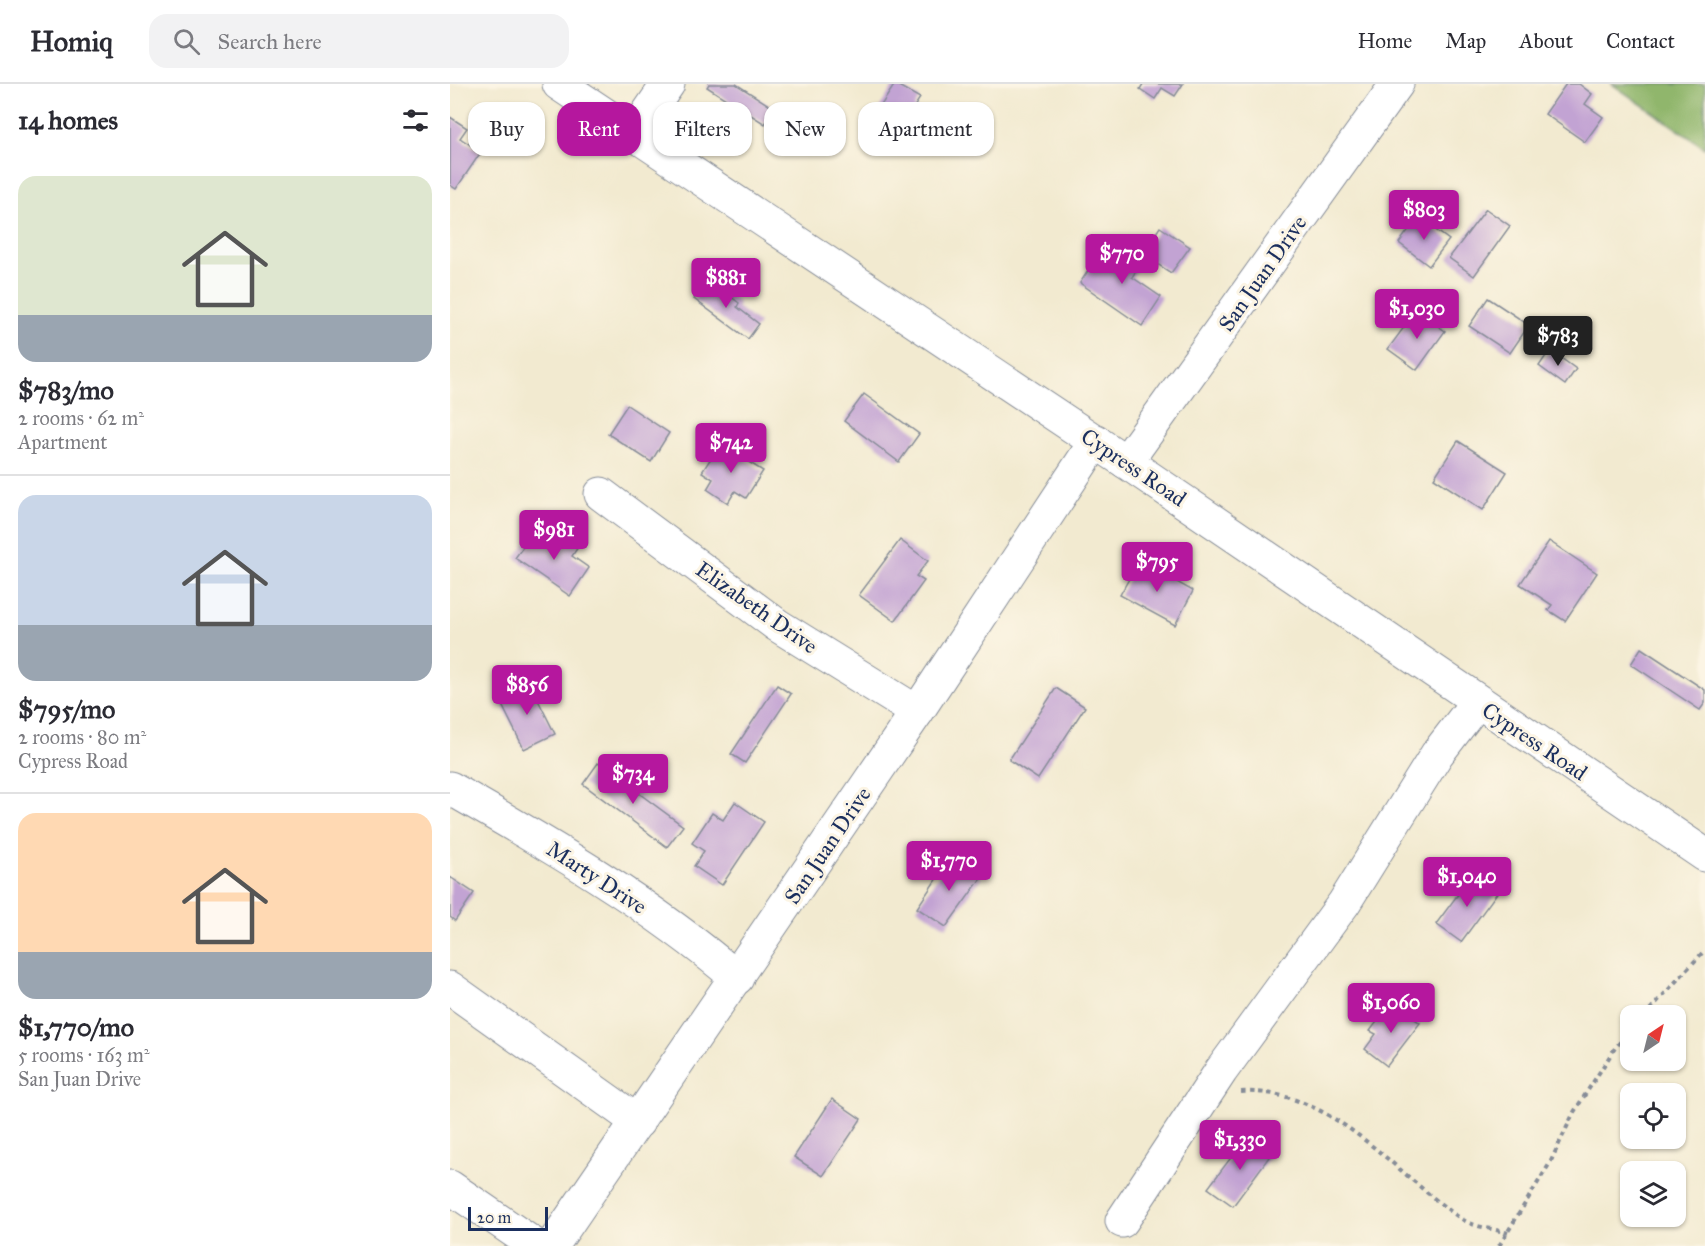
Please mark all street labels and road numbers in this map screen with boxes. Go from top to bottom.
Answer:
street label: San Juan Drive [1212,210,1312,337]
street label: Cypress Road [1076,422,1191,512]
street label: Elizabeth Drive [691,555,823,659]
street label: Cypress Road [1477,696,1592,786]
street label: San Juan Drive [778,782,876,909]
street label: Marty Drive [542,835,652,920]

